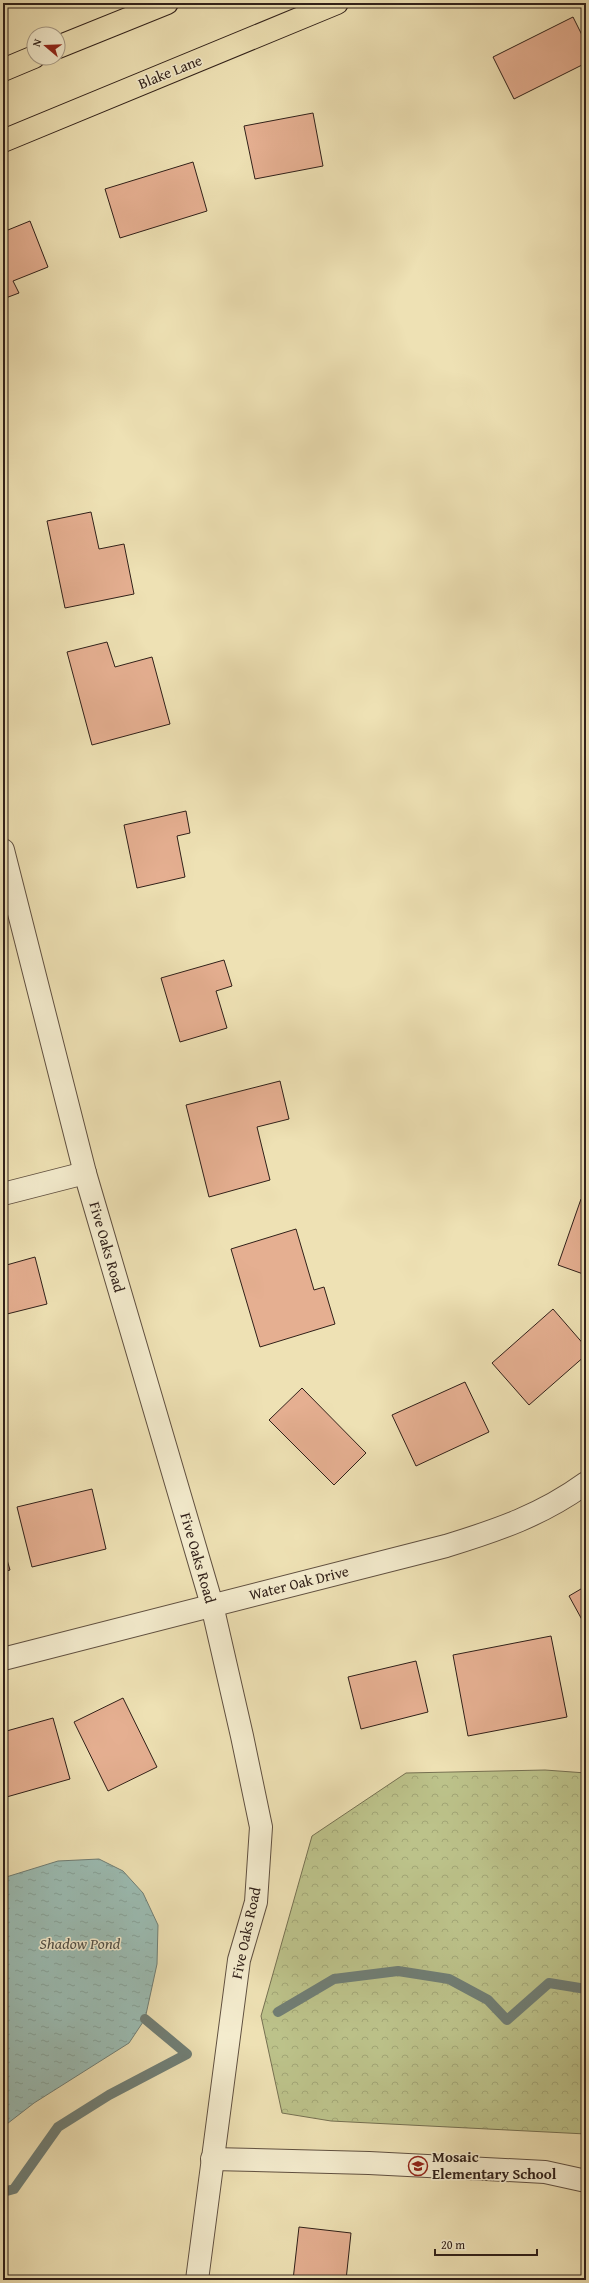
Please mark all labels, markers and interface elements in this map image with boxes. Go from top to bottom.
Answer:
north arrow [26,26,66,66]
text: N [28,36,46,49]
street label: Blake Lane [135,49,205,94]
street label: Five Oaks Road [85,1199,130,1295]
street label: Five Oaks Road [176,1510,221,1606]
street label: Water Oak Drive [247,1560,351,1605]
street label: Five Oaks Road [226,1885,265,1981]
water label: Shadow Pond [40,1931,121,1955]
place label: Mosaic Elementary School [432,2146,557,2184]
school or university icon: Mosaic Elementary School [407,2155,429,2177]
scale bar [435,2231,537,2257]
text: 20 m [441,2236,465,2253]

